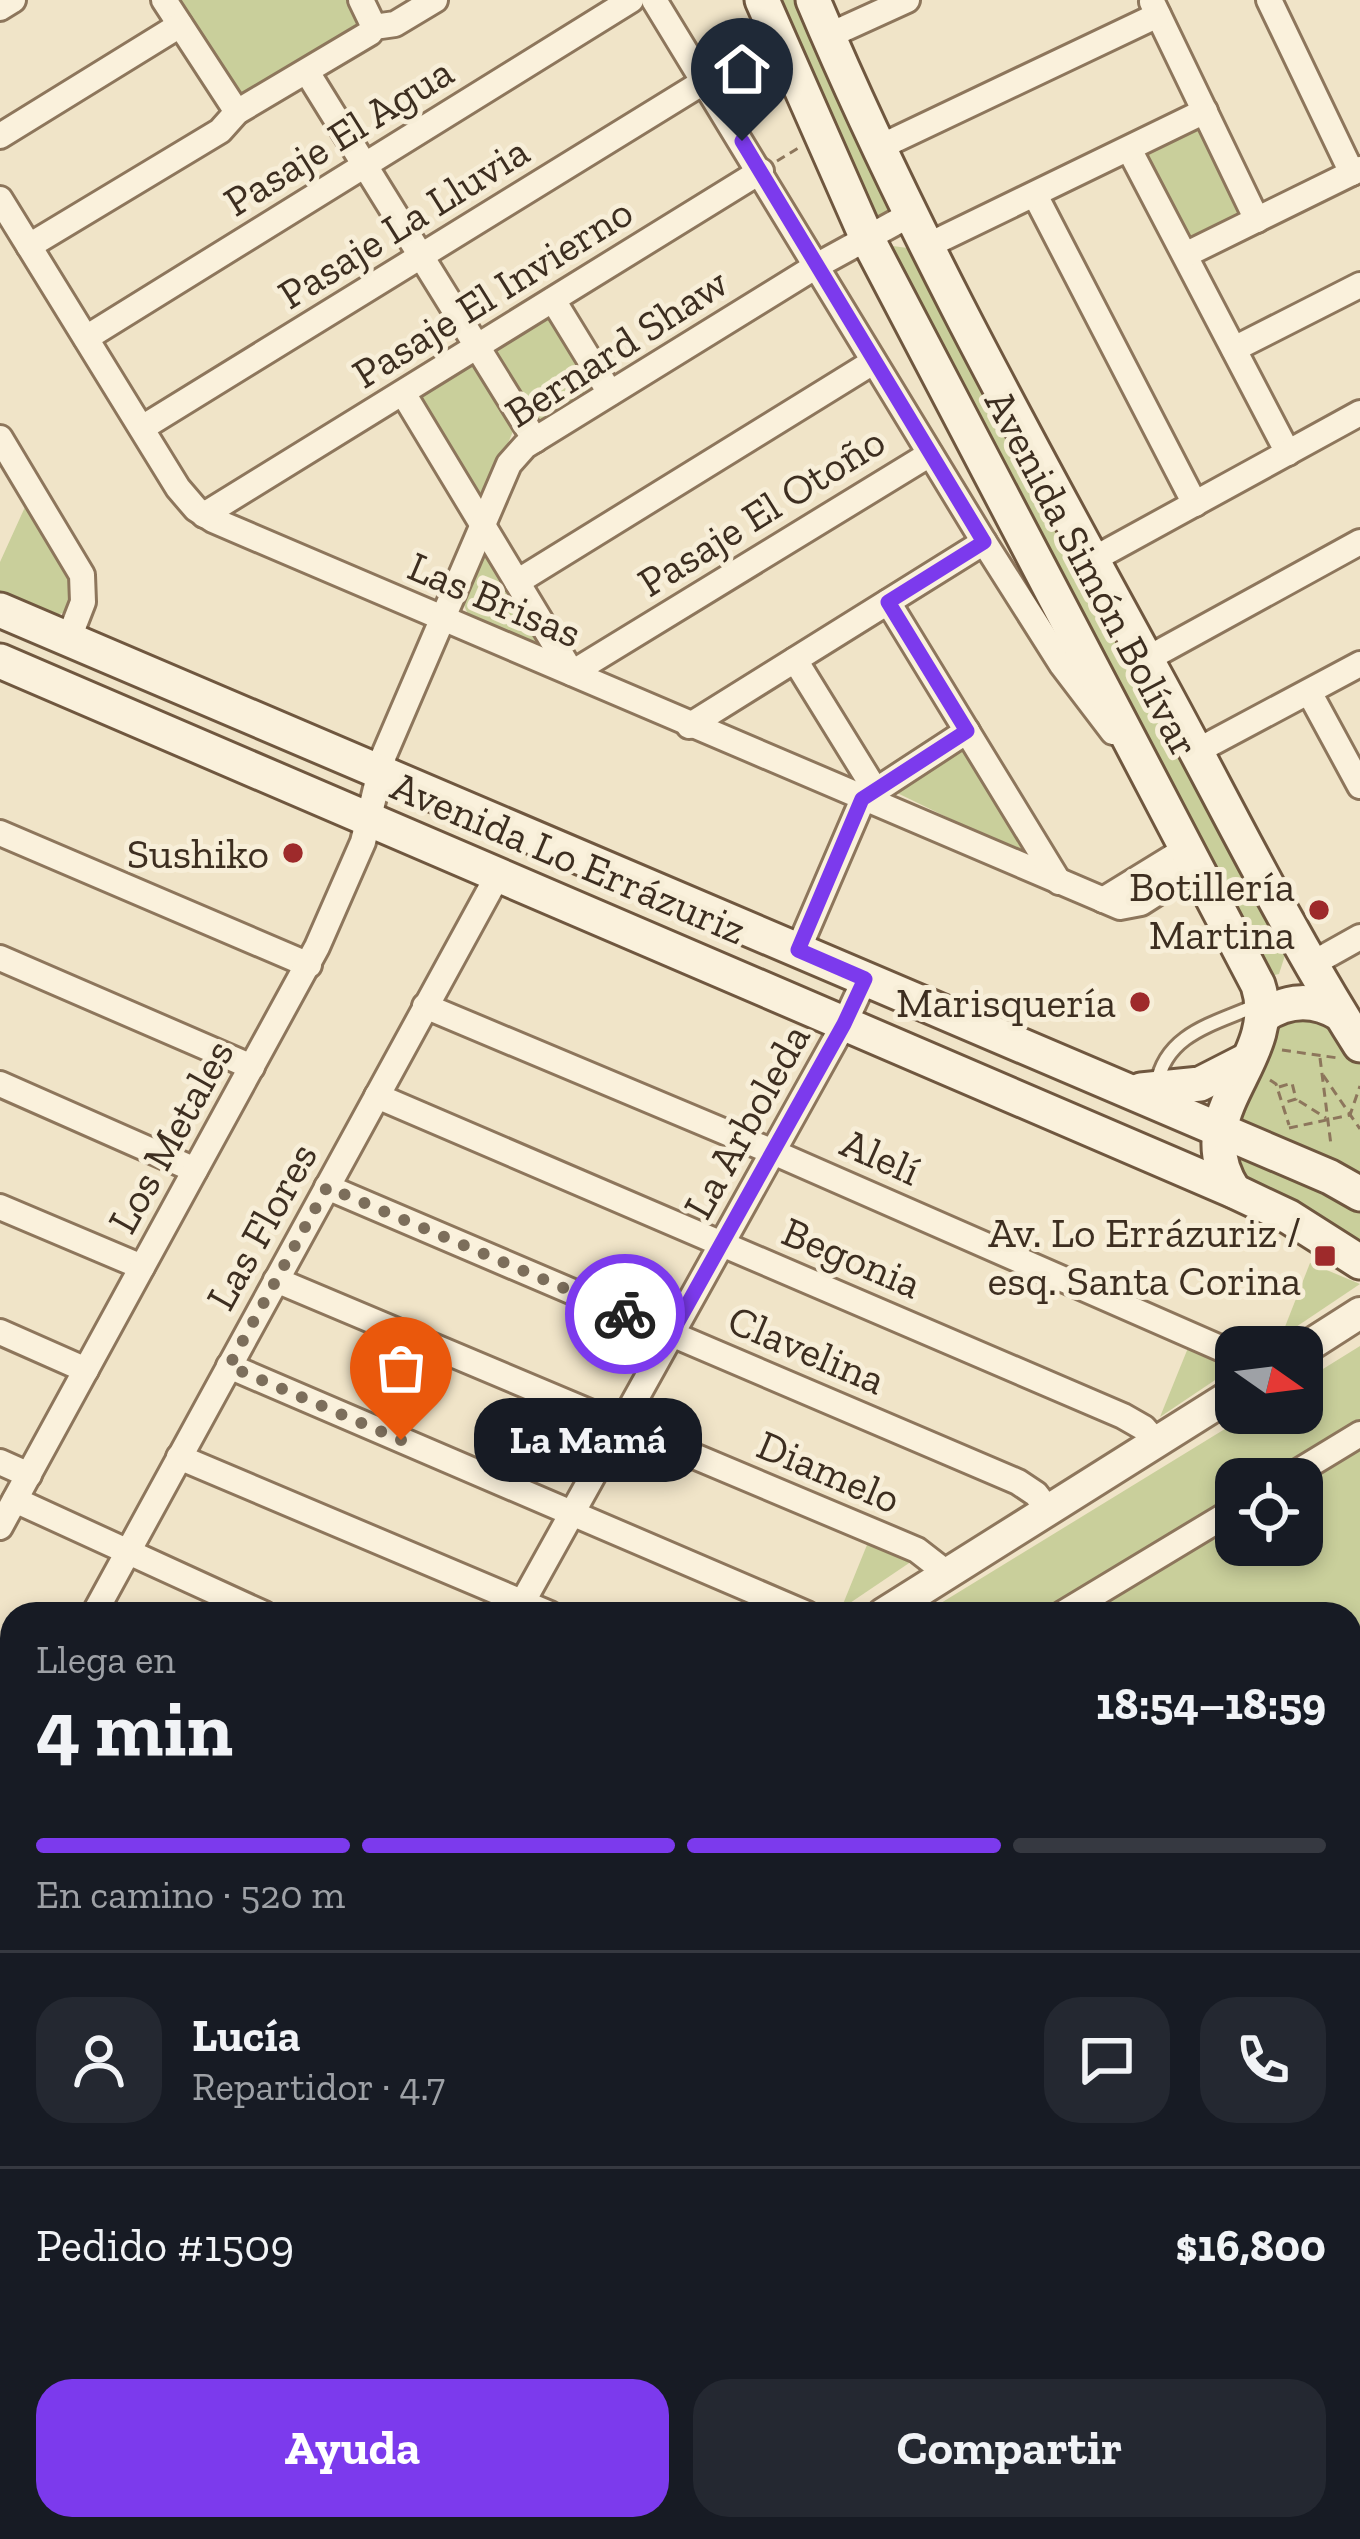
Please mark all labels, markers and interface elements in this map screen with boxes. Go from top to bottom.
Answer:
pin [691,18,793,141]
icon: home [709,36,775,102]
street label: Pasaje El Agua [214,46,462,227]
street label: Pasaje La Lluvia [269,125,538,320]
street label: Pasaje El Invierno [343,186,642,399]
street label: Bernard Shaw [495,257,737,438]
street label: Avenida Simón Bolívar [974,381,1211,766]
street label: Pasaje El Otoño [628,415,894,608]
street label: Las Brisas [401,540,589,659]
street label: Avenida Lo Errázuriz [384,760,754,955]
place label: Sushiko [127,828,269,879]
marker: Sushiko [280,840,306,866]
place label: Botillería Martina [1129,861,1295,960]
marker: Botillería Martina [1306,897,1332,923]
place label: Marisquería [896,977,1116,1028]
marker: Marisquería [1127,989,1153,1015]
street label: La Arboleda [672,1015,821,1227]
street label: Los Metales [96,1031,244,1242]
street label: Alelí [833,1117,928,1196]
street label: Las Flores [195,1134,328,1319]
street label: Begonia [775,1206,929,1309]
place label: Av. Lo Errázuriz / esq. Santa Corina [987,1207,1301,1306]
marker: Av. Lo Errázuriz / esq. Santa Corina [1312,1243,1338,1269]
courier [565,1254,685,1374]
icon: bike [592,1281,658,1347]
street label: Clavelina [721,1294,893,1405]
pin [350,1317,452,1440]
north arrow [1215,1326,1323,1434]
map controls [1215,1326,1323,1566]
icon: bag [368,1335,434,1401]
callout: La Mamá [473,1398,701,1482]
text: La Mamá [509,1416,667,1463]
street label: Diamelo [750,1419,908,1524]
button: locate [1215,1458,1323,1566]
text: Llega en [36,1636,176,1683]
text: 18:54–18:59 [1096,1677,1326,1731]
text: 4 min [36,1681,233,1775]
text: En camino · 520 m [36,1871,345,1918]
button: person [36,1997,162,2123]
button: chat [1044,1997,1170,2123]
button: phone [1200,1997,1326,2123]
text: Lucía [192,2009,300,2063]
text: Repartidor · 4.7 [192,2063,445,2110]
text: Pedido #1509 [36,2219,294,2273]
text: $16,800 [1176,2219,1326,2273]
button: Ayuda [36,2379,669,2517]
button: Compartir [693,2379,1326,2517]

